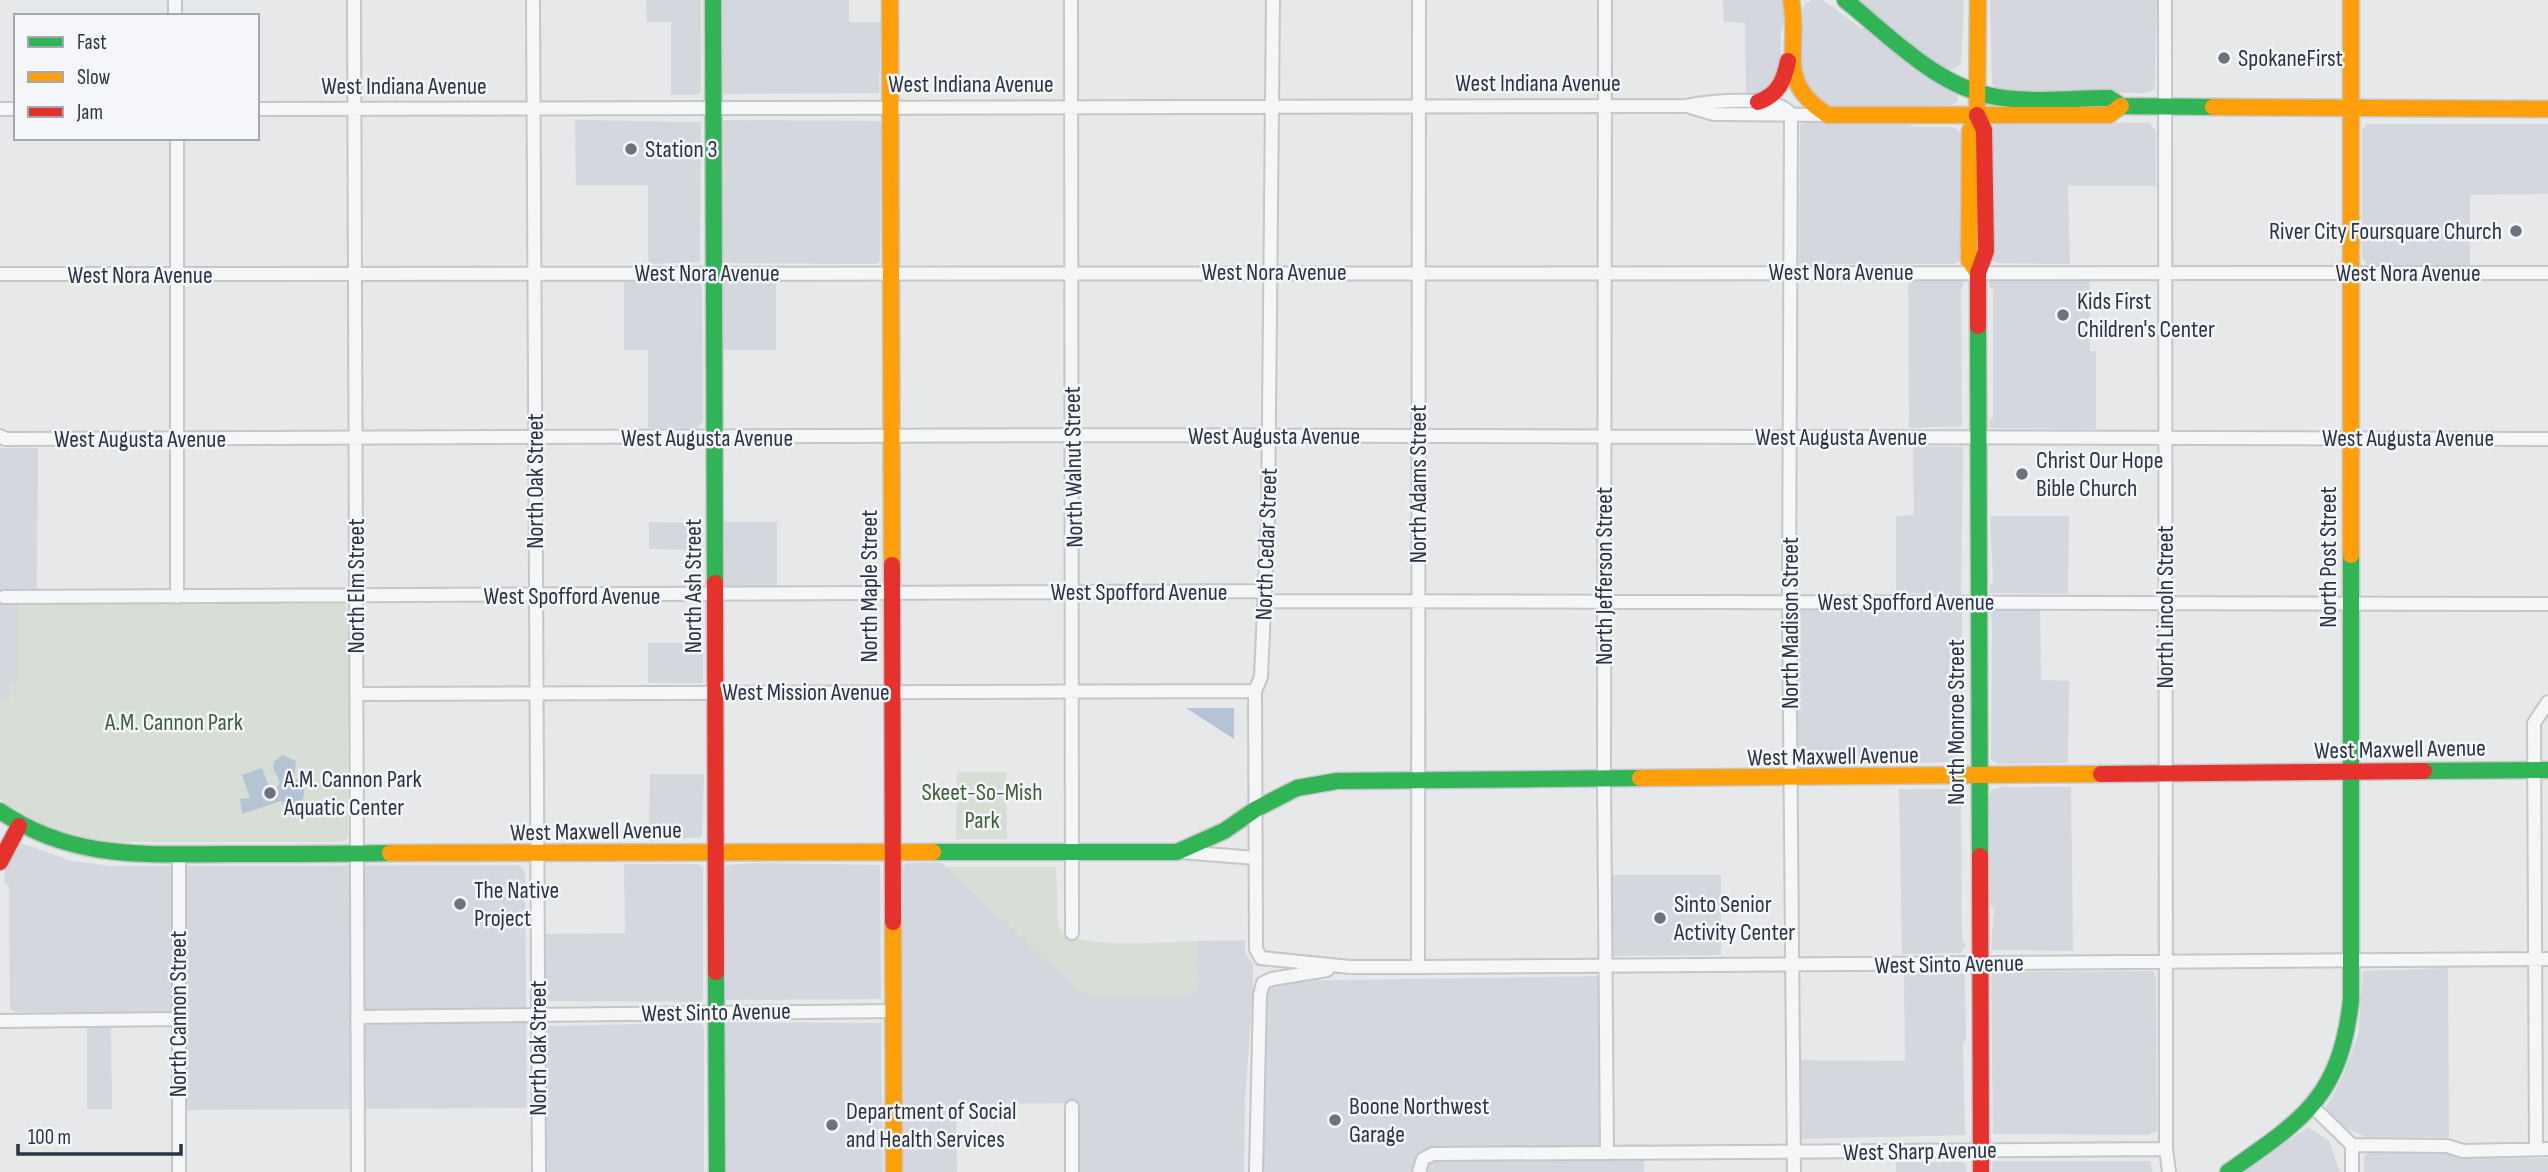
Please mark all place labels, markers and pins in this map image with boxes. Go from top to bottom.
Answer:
place label: SpokaneFirst [2238,44,2343,73]
marker: SpokaneFirst [2216,50,2232,66]
place label: Station 3 [645,135,718,164]
marker: Station 3 [623,141,639,157]
place label: River City Foursquare Church [2269,217,2502,246]
marker: River City Foursquare Church [2508,223,2524,239]
place label: Kids First Children's Center [2077,287,2215,344]
marker: Kids First Children's Center [2055,307,2071,323]
place label: Christ Our Hope Bible Church [2036,446,2163,503]
marker: Christ Our Hope Bible Church [2014,466,2030,482]
place label: A.M. Cannon Park Aquatic Center [283,765,422,822]
marker: A.M. Cannon Park Aquatic Center [262,785,278,801]
place label: The Native Project [474,876,559,933]
place label: Sinto Senior Activity Center [1673,890,1795,947]
marker: The Native Project [452,896,468,912]
marker: Sinto Senior Activity Center [1652,910,1668,926]
place label: Boone Northwest Garage [1349,1092,1489,1149]
place label: Department of Social and Health Services [846,1097,1016,1154]
marker: Boone Northwest Garage [1327,1112,1343,1128]
marker: Department of Social and Health Services [824,1117,840,1133]

